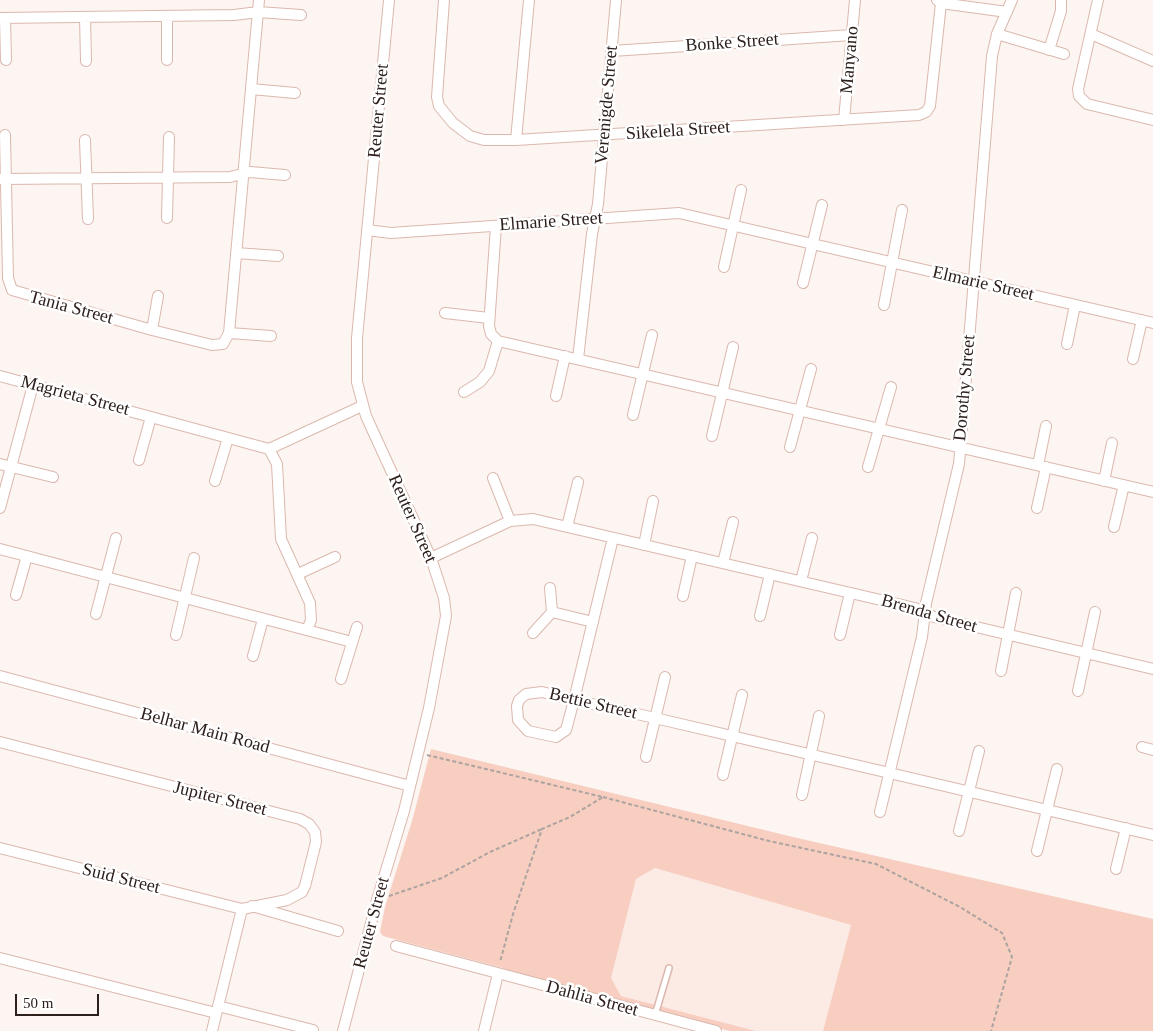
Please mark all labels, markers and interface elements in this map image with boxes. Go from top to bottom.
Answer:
street label: Manyano [836,25,864,95]
street label: Bonke Street [685,29,779,57]
street label: Verenigde Street [591,45,623,165]
street label: Reuter Street [364,63,394,159]
street label: Sikelela Street [625,117,731,145]
street label: Elmarie Street [499,208,603,236]
street label: Elmarie Street [930,262,1036,306]
street label: Tania Street [27,286,115,330]
street label: Dorothy Street [950,334,980,442]
street label: Magrieta Street [18,371,132,421]
street label: Reuter Street [383,471,441,567]
street label: Brenda Street [879,590,979,638]
street label: Bettie Street [547,683,639,725]
street label: Belhar Main Road [138,703,272,759]
street label: Jupiter Street [171,777,269,821]
street label: Suid Street [80,859,162,899]
street label: Reuter Street [349,875,395,971]
street label: Dahlia Street [544,976,640,1022]
scale bar [18,984,101,1016]
text: 50 m [23,995,53,1011]

